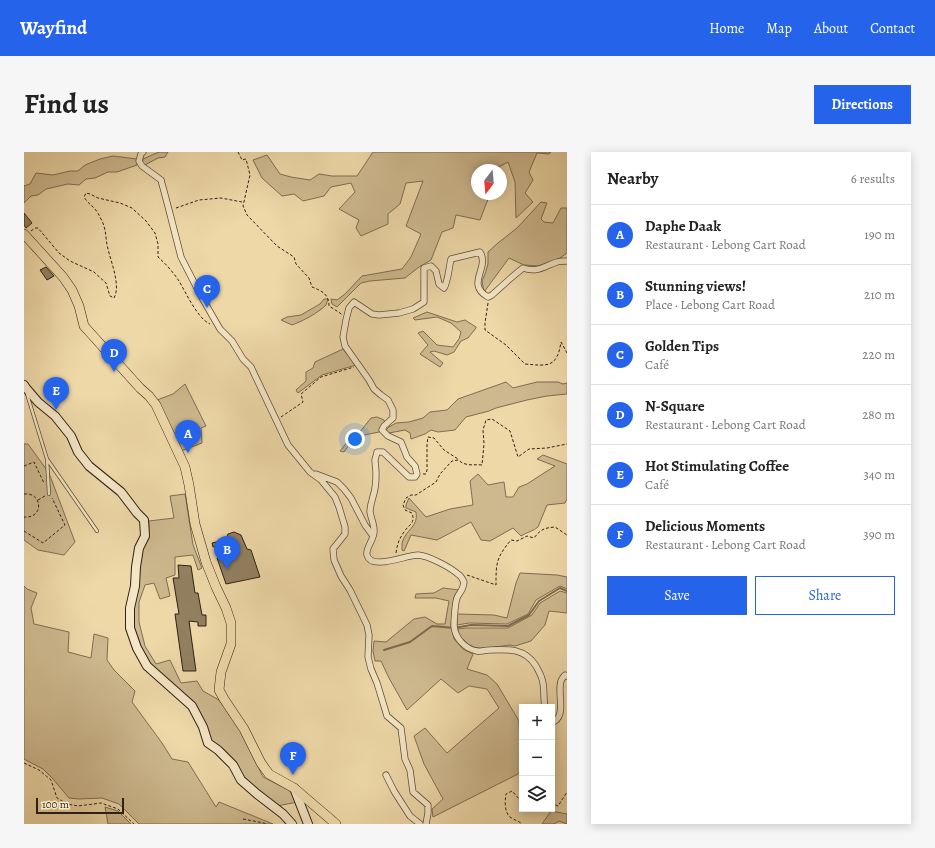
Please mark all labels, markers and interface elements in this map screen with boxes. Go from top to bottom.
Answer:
text: Wayfind [20,15,87,41]
text: Home [709,19,744,38]
text: Map [766,19,792,38]
text: About [814,19,848,38]
text: Contact [870,19,915,38]
text: Find us [24,85,109,123]
button: Directions [814,85,911,124]
north arrow [471,164,507,200]
text: Nearby [607,167,658,190]
text: 6 results [851,170,895,187]
text: Daphe Daak [645,216,721,236]
text: A [616,226,624,243]
text: 190 m [864,226,895,243]
text: Restaurant · Lebong Cart Road [645,236,806,253]
pin: C [194,275,220,308]
text: Stunning views! [645,276,746,296]
text: B [616,286,624,303]
text: 210 m [864,286,895,303]
text: Place · Lebong Cart Road [645,296,775,313]
text: Golden Tips [645,336,719,356]
pin: D [101,339,127,372]
text: C [616,346,624,363]
text: 220 m [862,346,895,363]
text: Café [645,356,669,373]
pin: E [43,377,69,410]
text: N-Square [645,396,705,416]
text: D [615,406,625,423]
text: 280 m [862,406,895,423]
text: Restaurant · Lebong Cart Road [645,416,806,433]
pin: A [175,420,201,453]
your location [345,429,365,449]
text: Hot Stimulating Coffee [645,456,789,476]
text: E [616,466,624,483]
text: 340 m [863,466,895,483]
text: Café [645,476,669,493]
text: Delicious Moments [645,516,765,536]
text: F [617,526,623,543]
text: 390 m [863,526,895,543]
pin: B [214,536,240,569]
text: Restaurant · Lebong Cart Road [645,536,806,553]
button: Save [607,576,747,615]
button: Share [755,576,895,615]
map controls [519,704,555,812]
button: + [519,704,555,740]
button: − [519,740,555,776]
pin: F [280,742,306,775]
button: layers [519,776,555,812]
scale bar [36,796,124,815]
text: 100 m [42,797,69,812]

